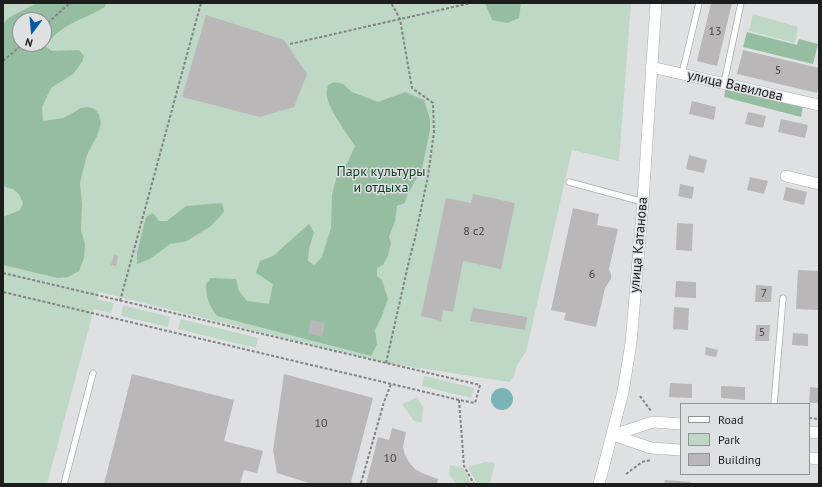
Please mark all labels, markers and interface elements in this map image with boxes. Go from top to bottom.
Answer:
north arrow [12,12,52,52]
house number: 13 [708,25,722,39]
text: N [24,35,34,50]
house number: 5 [775,64,781,78]
street label: улица Вавилова [686,67,784,105]
park label: Парк культуры и отдыха [336,164,426,196]
street label: улица Катанова [626,196,652,294]
house number: 8 с2 [463,225,485,239]
house number: 6 [589,268,595,282]
house number: 7 [761,287,767,301]
house number: 5 [759,326,765,340]
legend [680,403,810,475]
text: Road [718,412,743,427]
house number: 10 [314,417,328,431]
text: Park [718,432,740,447]
house number: 10 [383,452,397,466]
text: Building [718,452,761,467]

